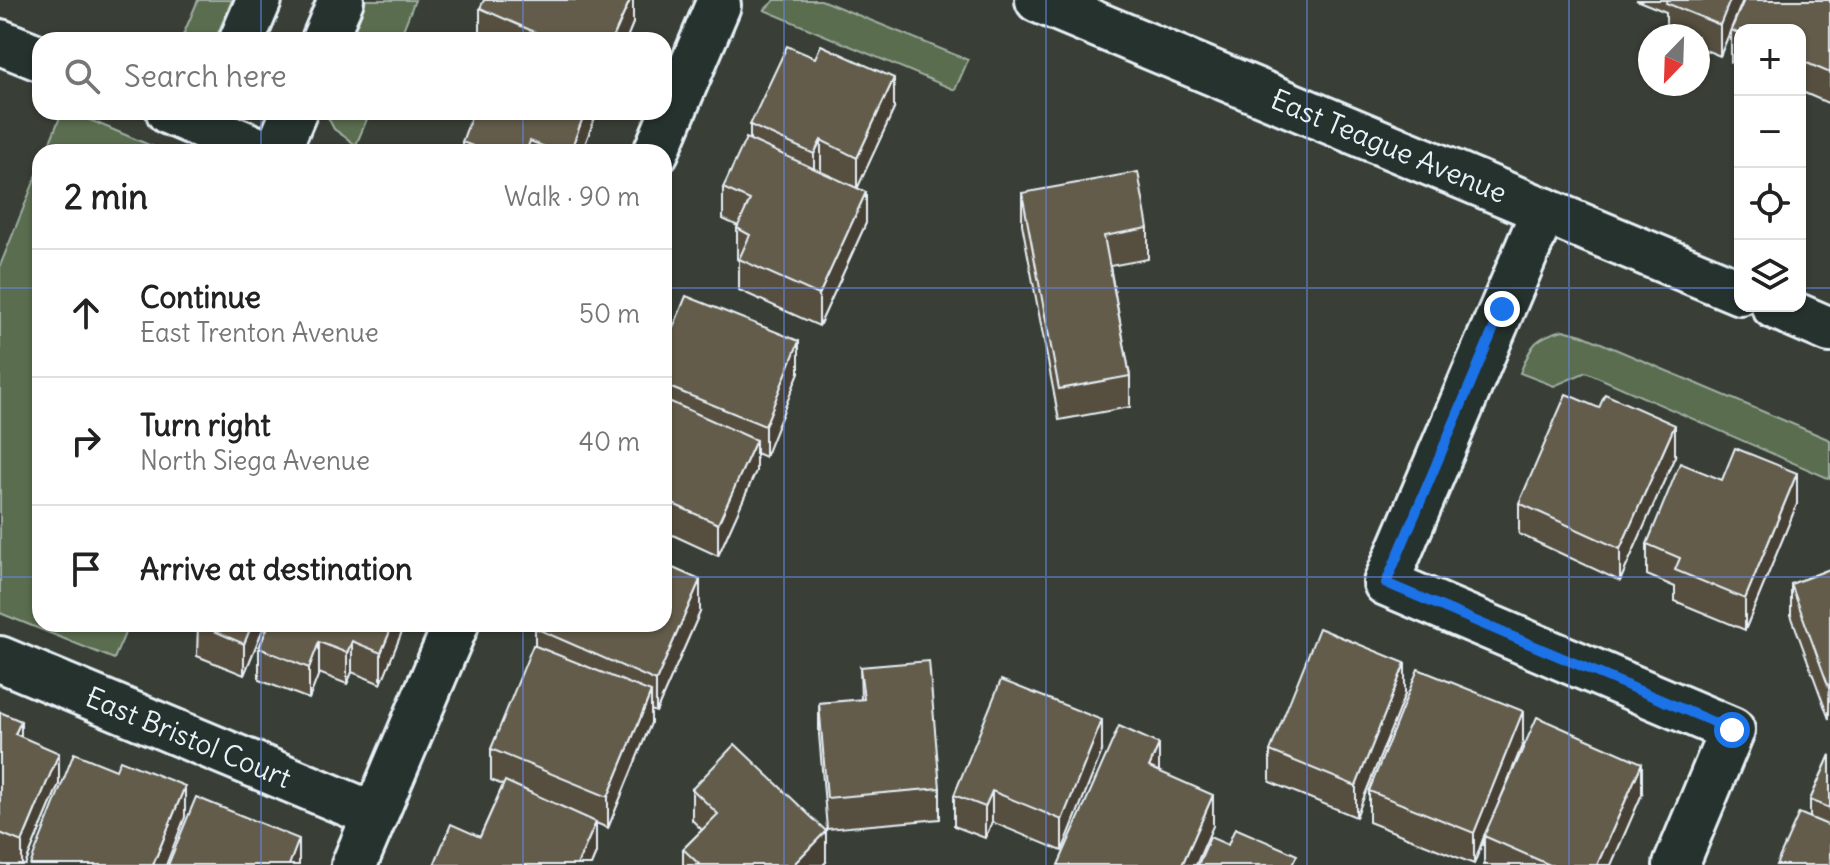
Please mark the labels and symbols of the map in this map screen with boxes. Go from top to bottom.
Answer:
north arrow [1638,24,1710,96]
street label: East Teague Avenue [1266,81,1512,211]
route end [1484,291,1520,327]
street label: East Bristol Court [80,679,296,796]
route start [1714,712,1750,748]

